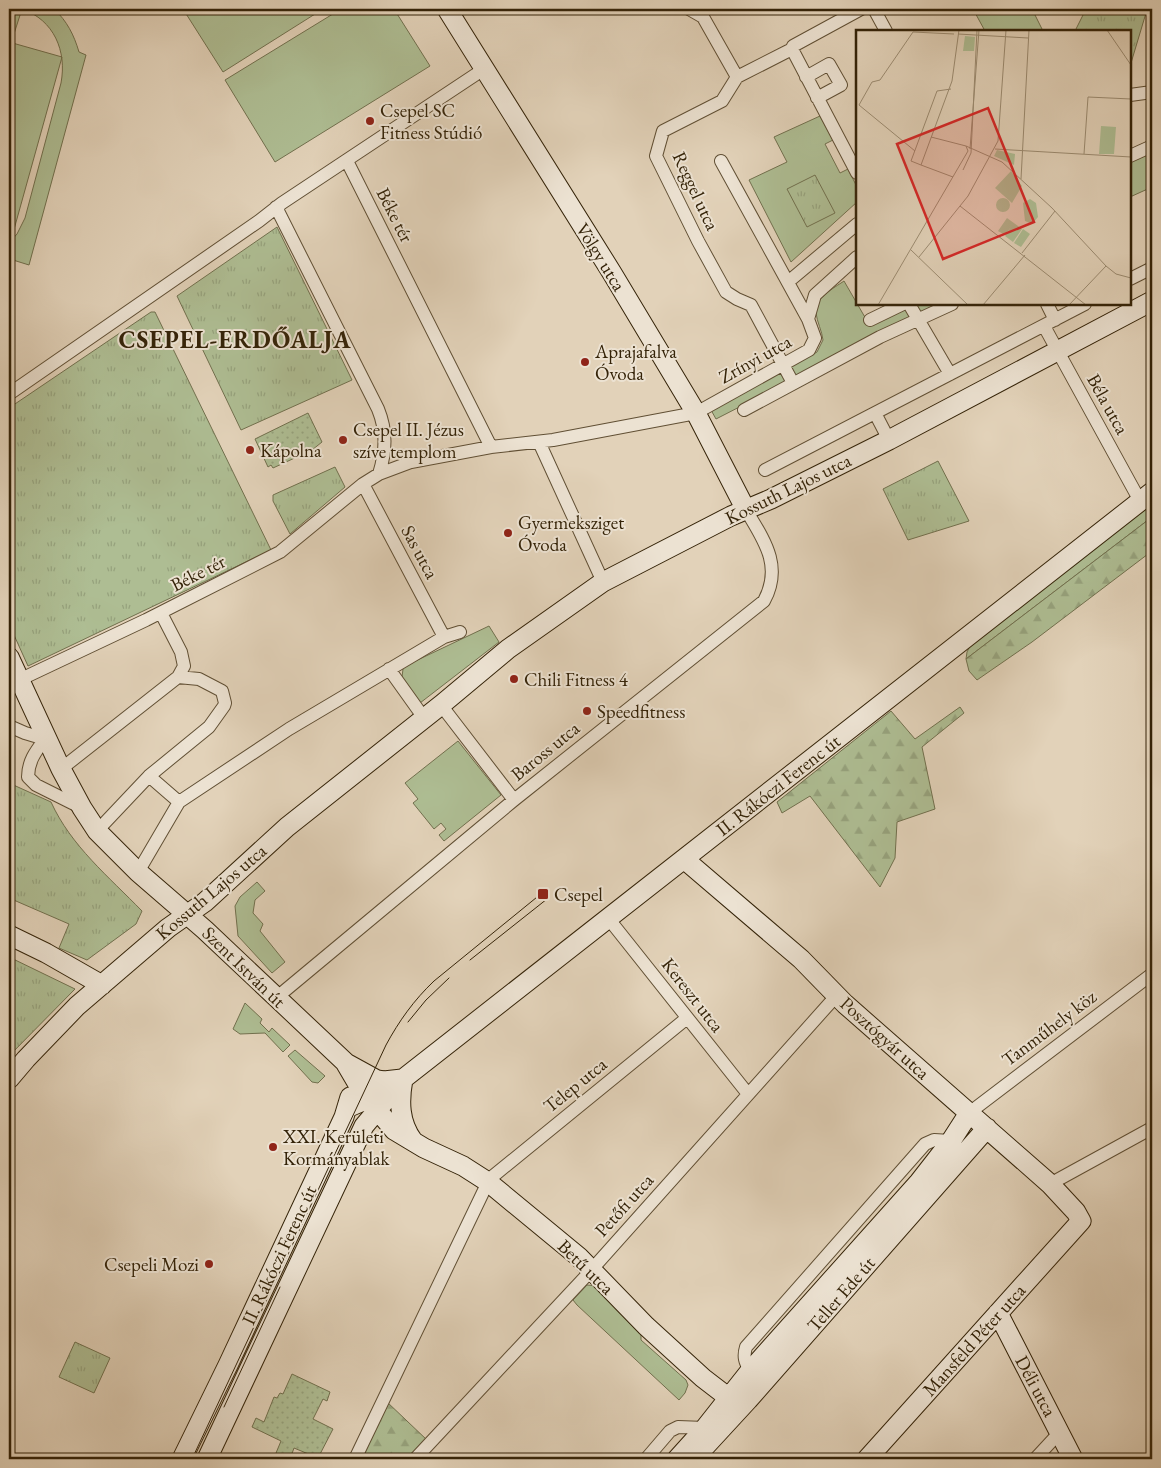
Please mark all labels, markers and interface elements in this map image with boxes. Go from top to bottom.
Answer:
inset map [856,30,1131,305]
place label: Csepel SC Fitness Stúdió [380,98,482,145]
marker: Csepel SC Fitness Stúdió [364,115,376,127]
street label: Reggel utca [667,148,725,235]
street label: Béke tér [371,183,420,247]
street label: Völgy utca [570,218,632,296]
district label: CSEPEL-ERDŐALJA [118,324,352,355]
street label: Zrínyi utca [714,329,796,389]
place label: Aprajafalva Óvoda [594,339,677,386]
marker: Aprajafalva Óvoda [579,356,591,368]
street label: Béla utca [1081,369,1135,439]
place label: Csepel II. Jézus szíve templom [353,417,464,464]
marker: Csepel II. Jézus szíve templom [337,434,349,446]
place label: Kápolna [260,438,322,463]
marker: Kápolna [244,444,256,456]
street label: Kossuth Lajos utca [721,447,856,530]
place label: Gyermeksziget Óvoda [518,510,624,557]
street label: Sas utca [395,521,445,584]
marker: Gyermeksziget Óvoda [502,527,514,539]
street label: Béke tér [166,548,230,597]
place label: Chili Fitness 4 [524,667,629,692]
marker: Chili Fitness 4 [508,673,520,685]
place label: Speedfitness [597,699,685,724]
marker: Speedfitness [581,705,593,717]
street label: Baross utca [505,715,585,786]
street label: II. Rákóczi Ferenc út [711,729,845,841]
street label: Kossuth Lajos utca [150,838,272,946]
place label: Csepel [554,882,603,907]
marker: Csepel [536,887,550,901]
street label: Szent István út [197,921,291,1013]
street label: Kereszt utca [656,953,730,1038]
street label: Tanműhely köz [997,984,1102,1072]
street label: Posztógyár utca [835,991,936,1085]
street label: Telep utca [538,1051,612,1118]
place label: XXI. Kerületi Kormányablak [282,1124,391,1171]
marker: XXI. Kerületi Kormányablak [267,1141,279,1153]
street label: Petőfi utca [589,1168,659,1242]
street label: II. Rákóczi Ferenc út [236,1181,322,1329]
street label: Betű utca [552,1234,620,1300]
street label: Teller Ede út [801,1251,881,1337]
place label: Csepeli Mozi [104,1252,199,1277]
marker: Csepeli Mozi [203,1258,215,1270]
street label: Mansfeld Péter utca [917,1278,1031,1401]
street label: Déli utca [1010,1351,1063,1421]

